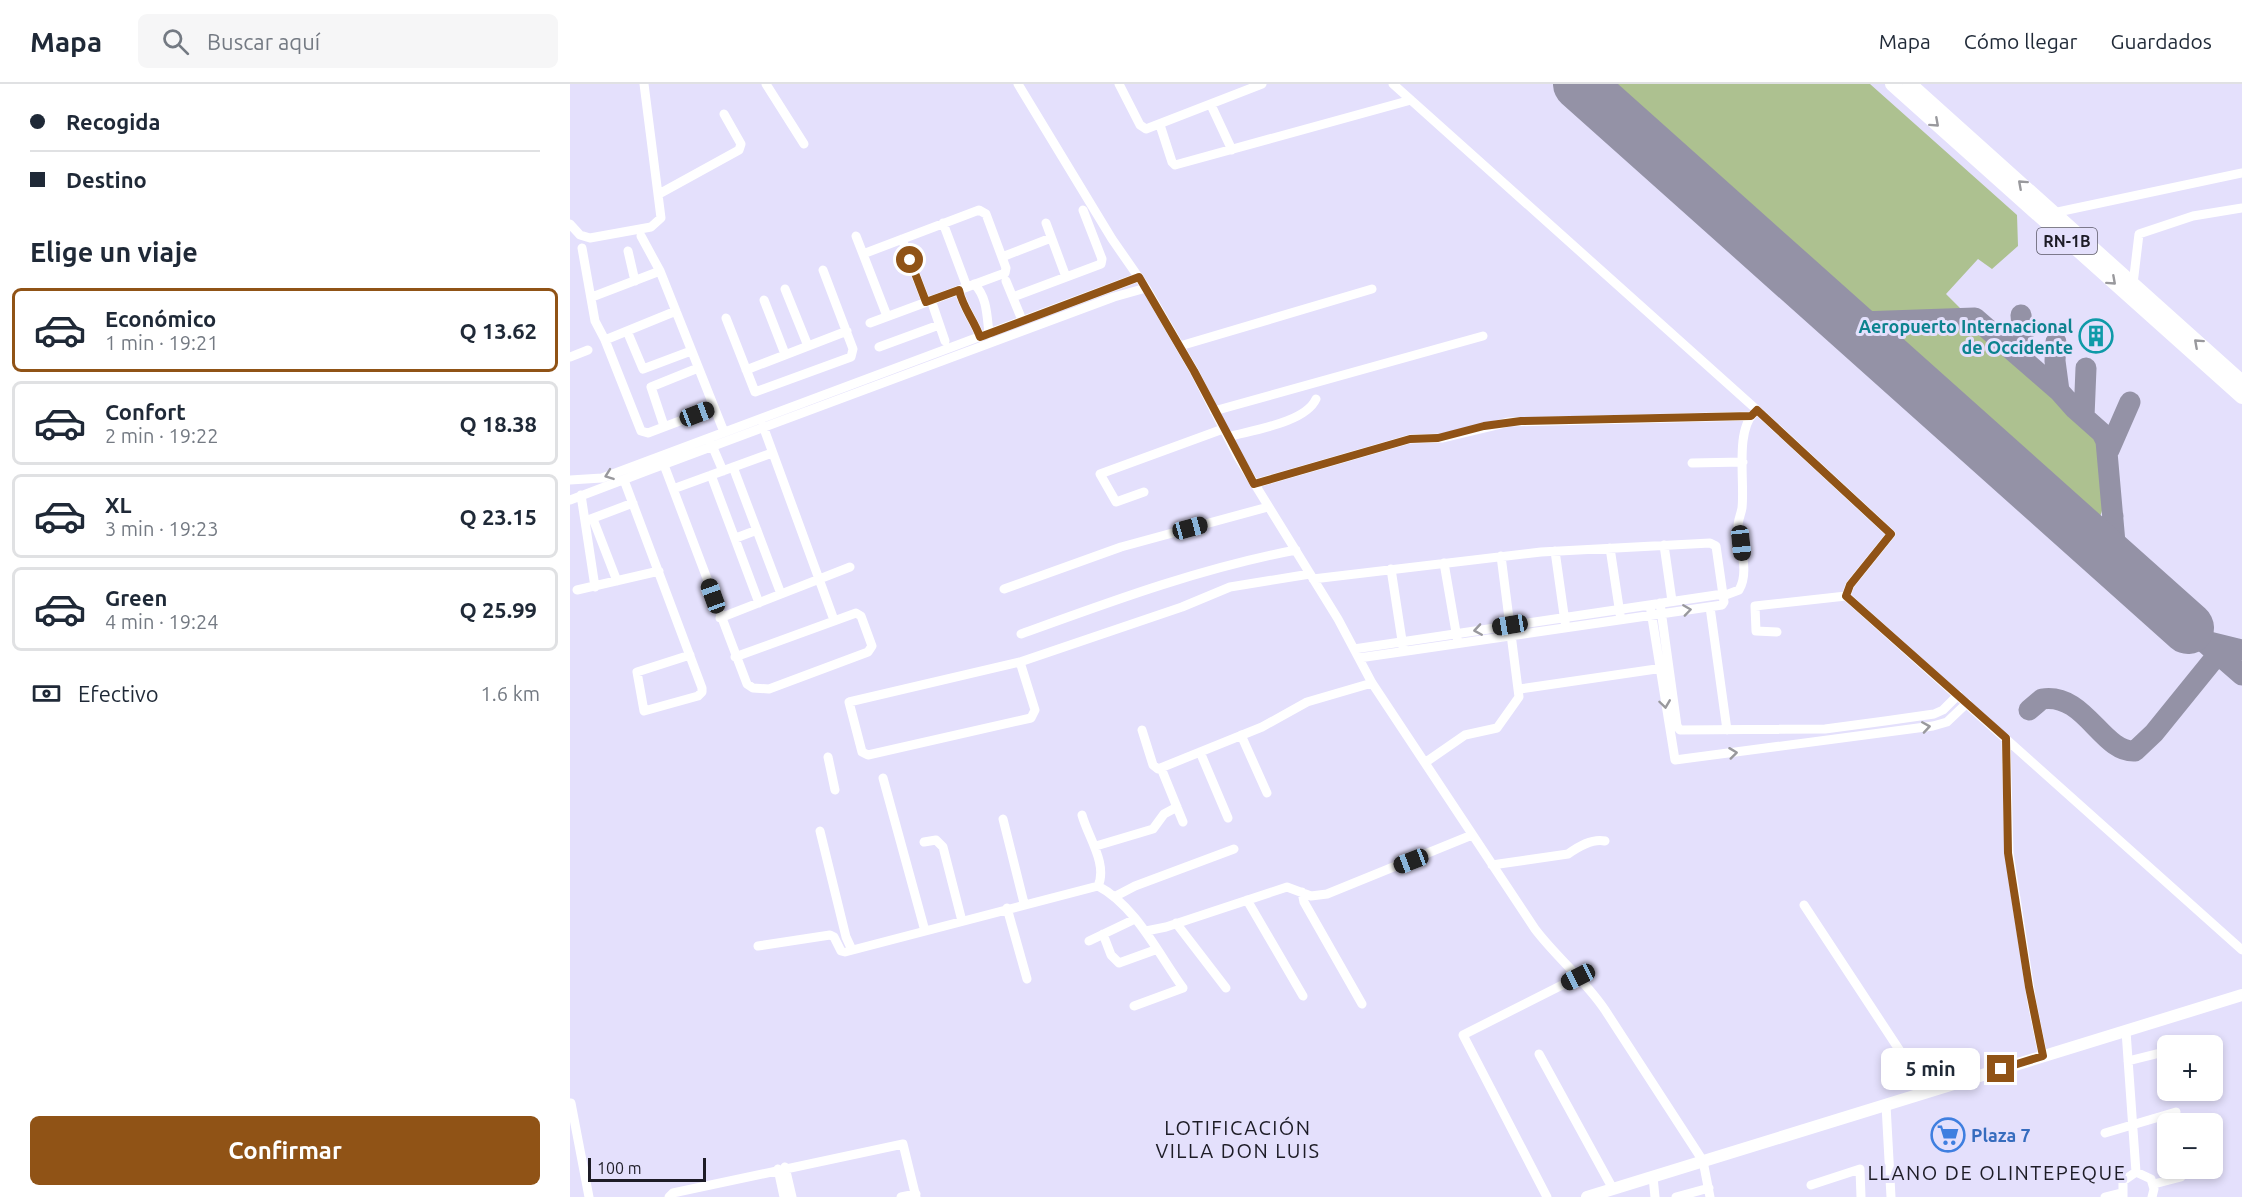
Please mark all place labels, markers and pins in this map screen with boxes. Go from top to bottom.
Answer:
place label: Aeropuerto Internacional de Occidente [1858,316,2074,357]
building icon: Aeropuerto Internacional de Occidente [2078,318,2114,354]
supermarket icon: Plaza 7 [1930,1117,1966,1153]
place label: Plaza 7 [1971,1125,2031,1145]

